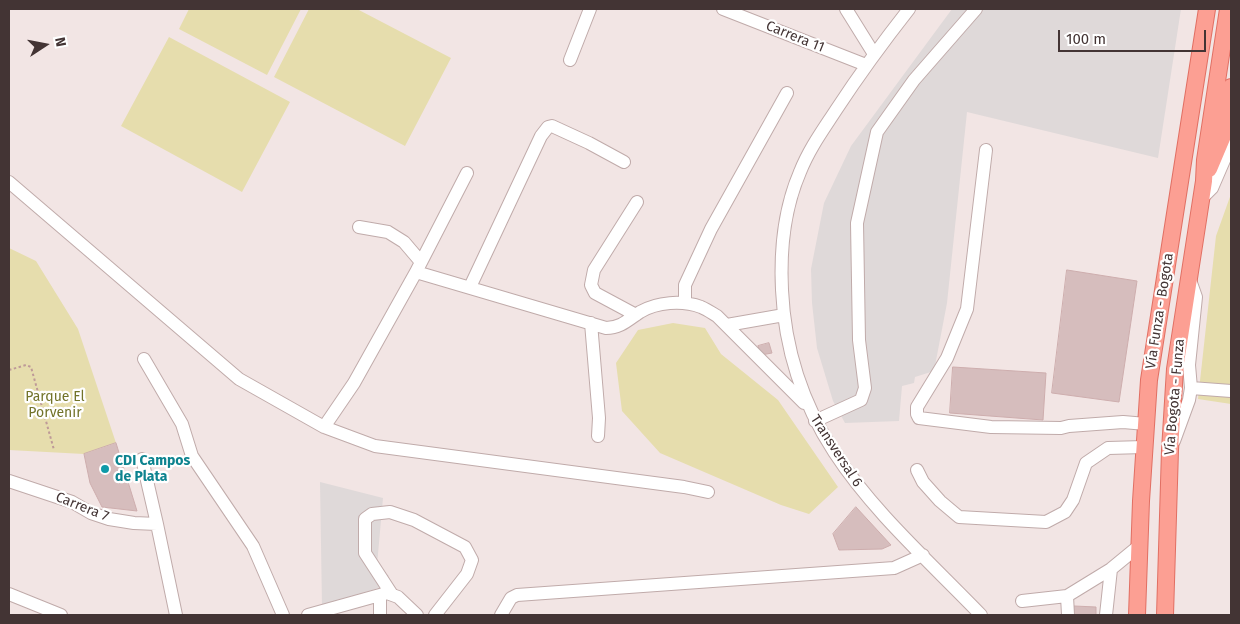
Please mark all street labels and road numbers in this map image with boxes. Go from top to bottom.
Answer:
street label: Carrera 11 [763,18,827,56]
street label: Vía Funza - Bogota [1143,252,1177,370]
street label: Vía Bogota - Funza [1162,338,1188,456]
street label: Transversal 6 [806,412,866,490]
street label: Carrera 7 [53,489,111,525]

